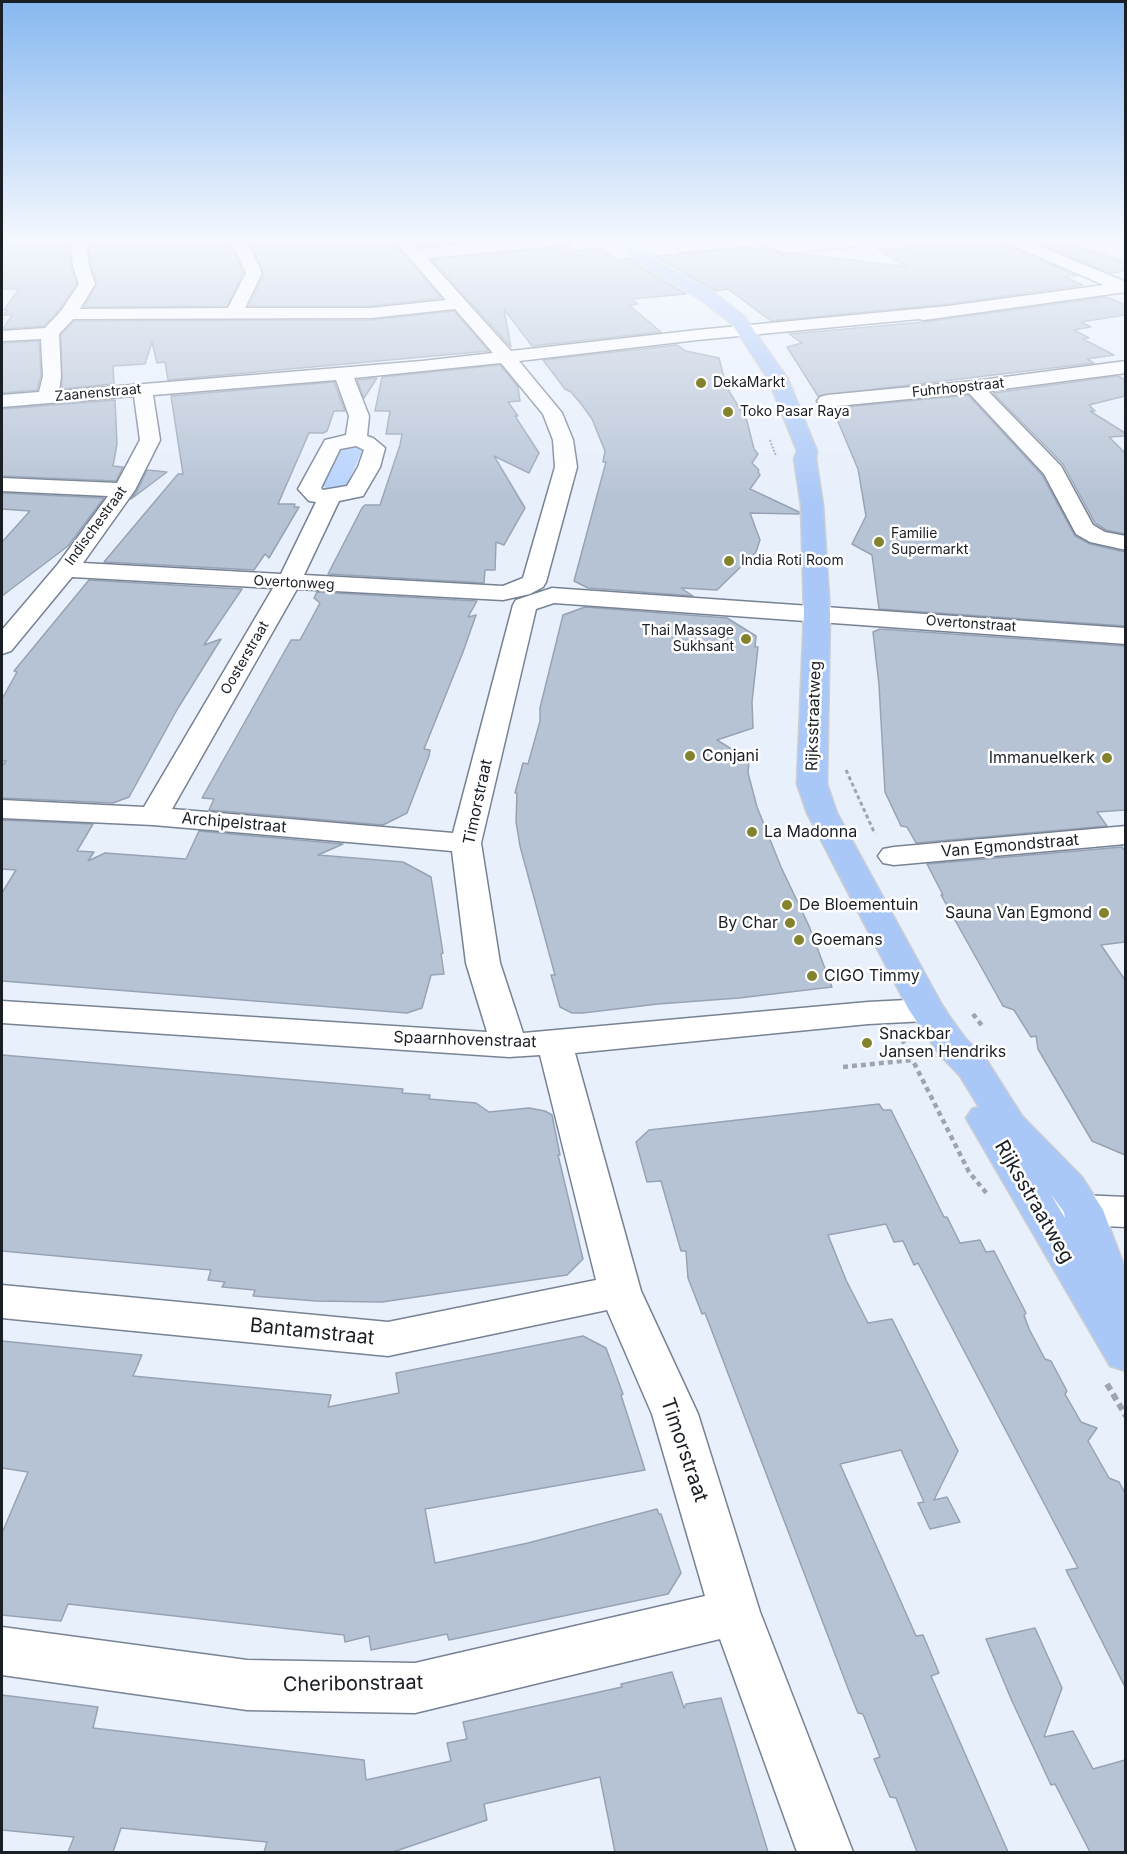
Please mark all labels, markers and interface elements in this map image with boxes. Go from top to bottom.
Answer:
place label: DekaMarkt [713,375,785,391]
street label: Fuhrhopstraat [911,375,1005,401]
marker: DekaMarkt [694,376,708,390]
street label: Zaanenstraat [54,381,142,405]
place label: Toko Pasar Raya [740,404,850,420]
marker: Toko Pasar Raya [721,405,735,419]
street label: Indischestraat [62,483,130,569]
place label: Familie Supermarkt [891,526,968,558]
marker: Familie Supermarkt [872,535,886,549]
place label: India Roti Room [741,553,844,569]
marker: India Roti Room [722,554,736,568]
street label: Overtonweg [253,572,335,594]
street label: Overtonstraat [925,612,1017,636]
street label: Oosterstraat [217,618,273,698]
place label: Thai Massage Sukhsant [642,623,734,656]
marker: Thai Massage Sukhsant [739,632,753,646]
street label: Rijksstraatweg [802,661,826,771]
place label: Conjani [702,746,759,766]
place label: Immanuelkerk [989,748,1095,768]
marker: Conjani [683,749,697,763]
marker: Immanuelkerk [1100,751,1114,765]
street label: Timorstraat [460,758,496,846]
street label: Archipelstraat [181,809,287,837]
place label: La Madonna [764,822,857,842]
marker: La Madonna [745,825,759,839]
street label: Van Egmondstraat [940,830,1080,862]
place label: De Bloementuin [799,895,918,915]
marker: De Bloementuin [780,898,794,912]
place label: Sauna Van Egmond [945,903,1092,923]
marker: Sauna Van Egmond [1097,906,1111,920]
place label: By Char [718,913,778,933]
marker: By Char [783,916,797,930]
place label: Goemans [811,930,883,950]
marker: Goemans [792,933,806,947]
place label: CIGO Timmy [824,966,920,986]
marker: CIGO Timmy [805,969,819,983]
place label: Snackbar Jansen Hendriks [879,1024,1006,1062]
street label: Spaarnhovenstraat [393,1028,537,1052]
marker: Snackbar Jansen Hendriks [860,1036,874,1050]
street label: Rijksstraatweg [989,1136,1079,1268]
street label: Bantamstraat [249,1314,375,1350]
street label: Timorstraat [655,1395,713,1505]
street label: Cheribonstraat [283,1671,423,1697]

